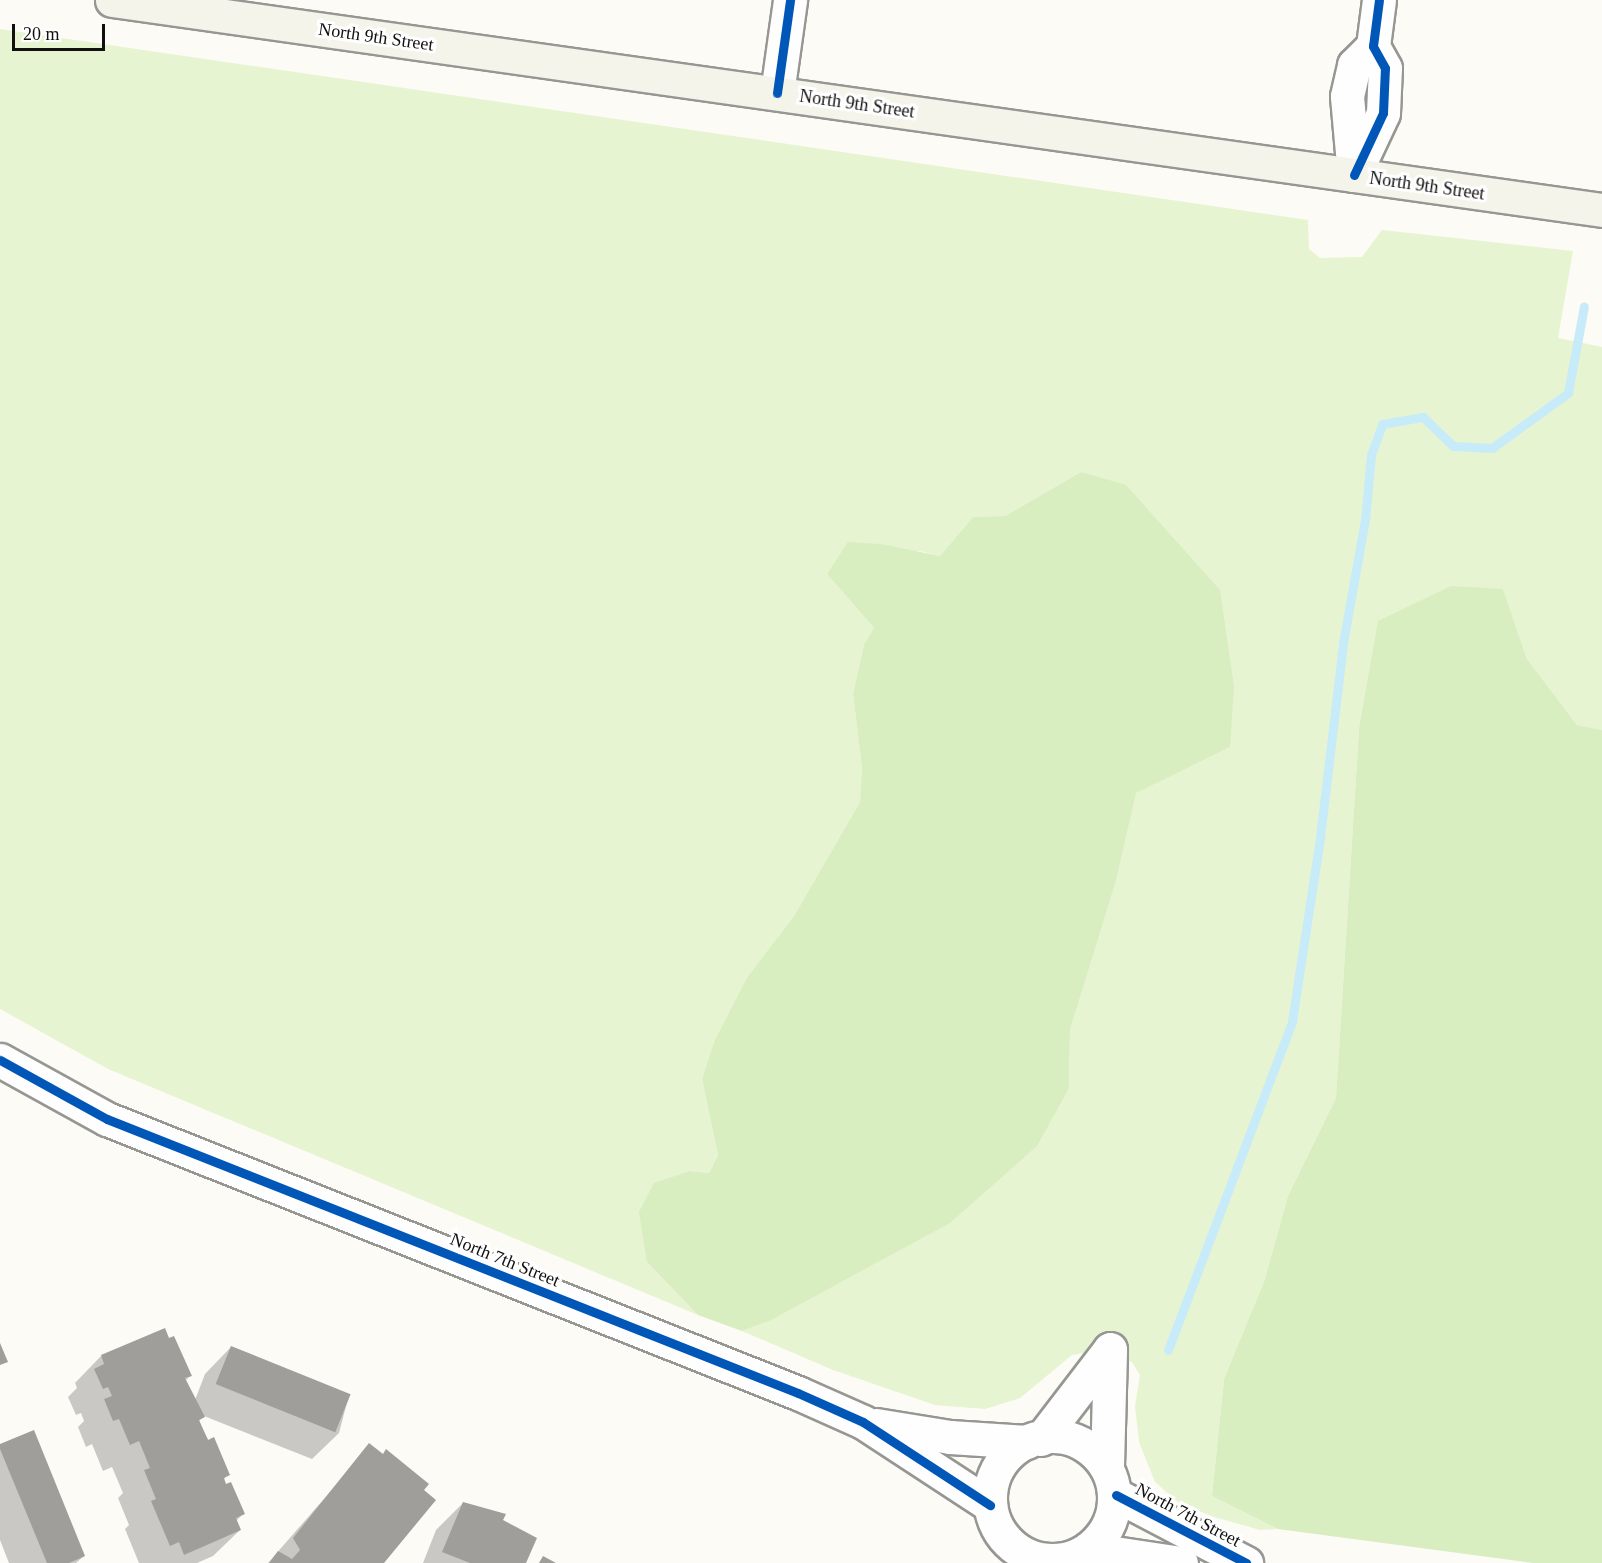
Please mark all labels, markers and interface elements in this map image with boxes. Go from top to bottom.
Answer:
scale bar [15,12,108,50]
street label: North 9th Street [317,18,435,56]
text: 20 m [23,24,60,44]
street label: North 9th Street [798,85,916,123]
street label: North 9th Street [1368,167,1486,205]
street label: North 7th Street [447,1228,563,1292]
street label: North 7th Street [1132,1478,1244,1552]

